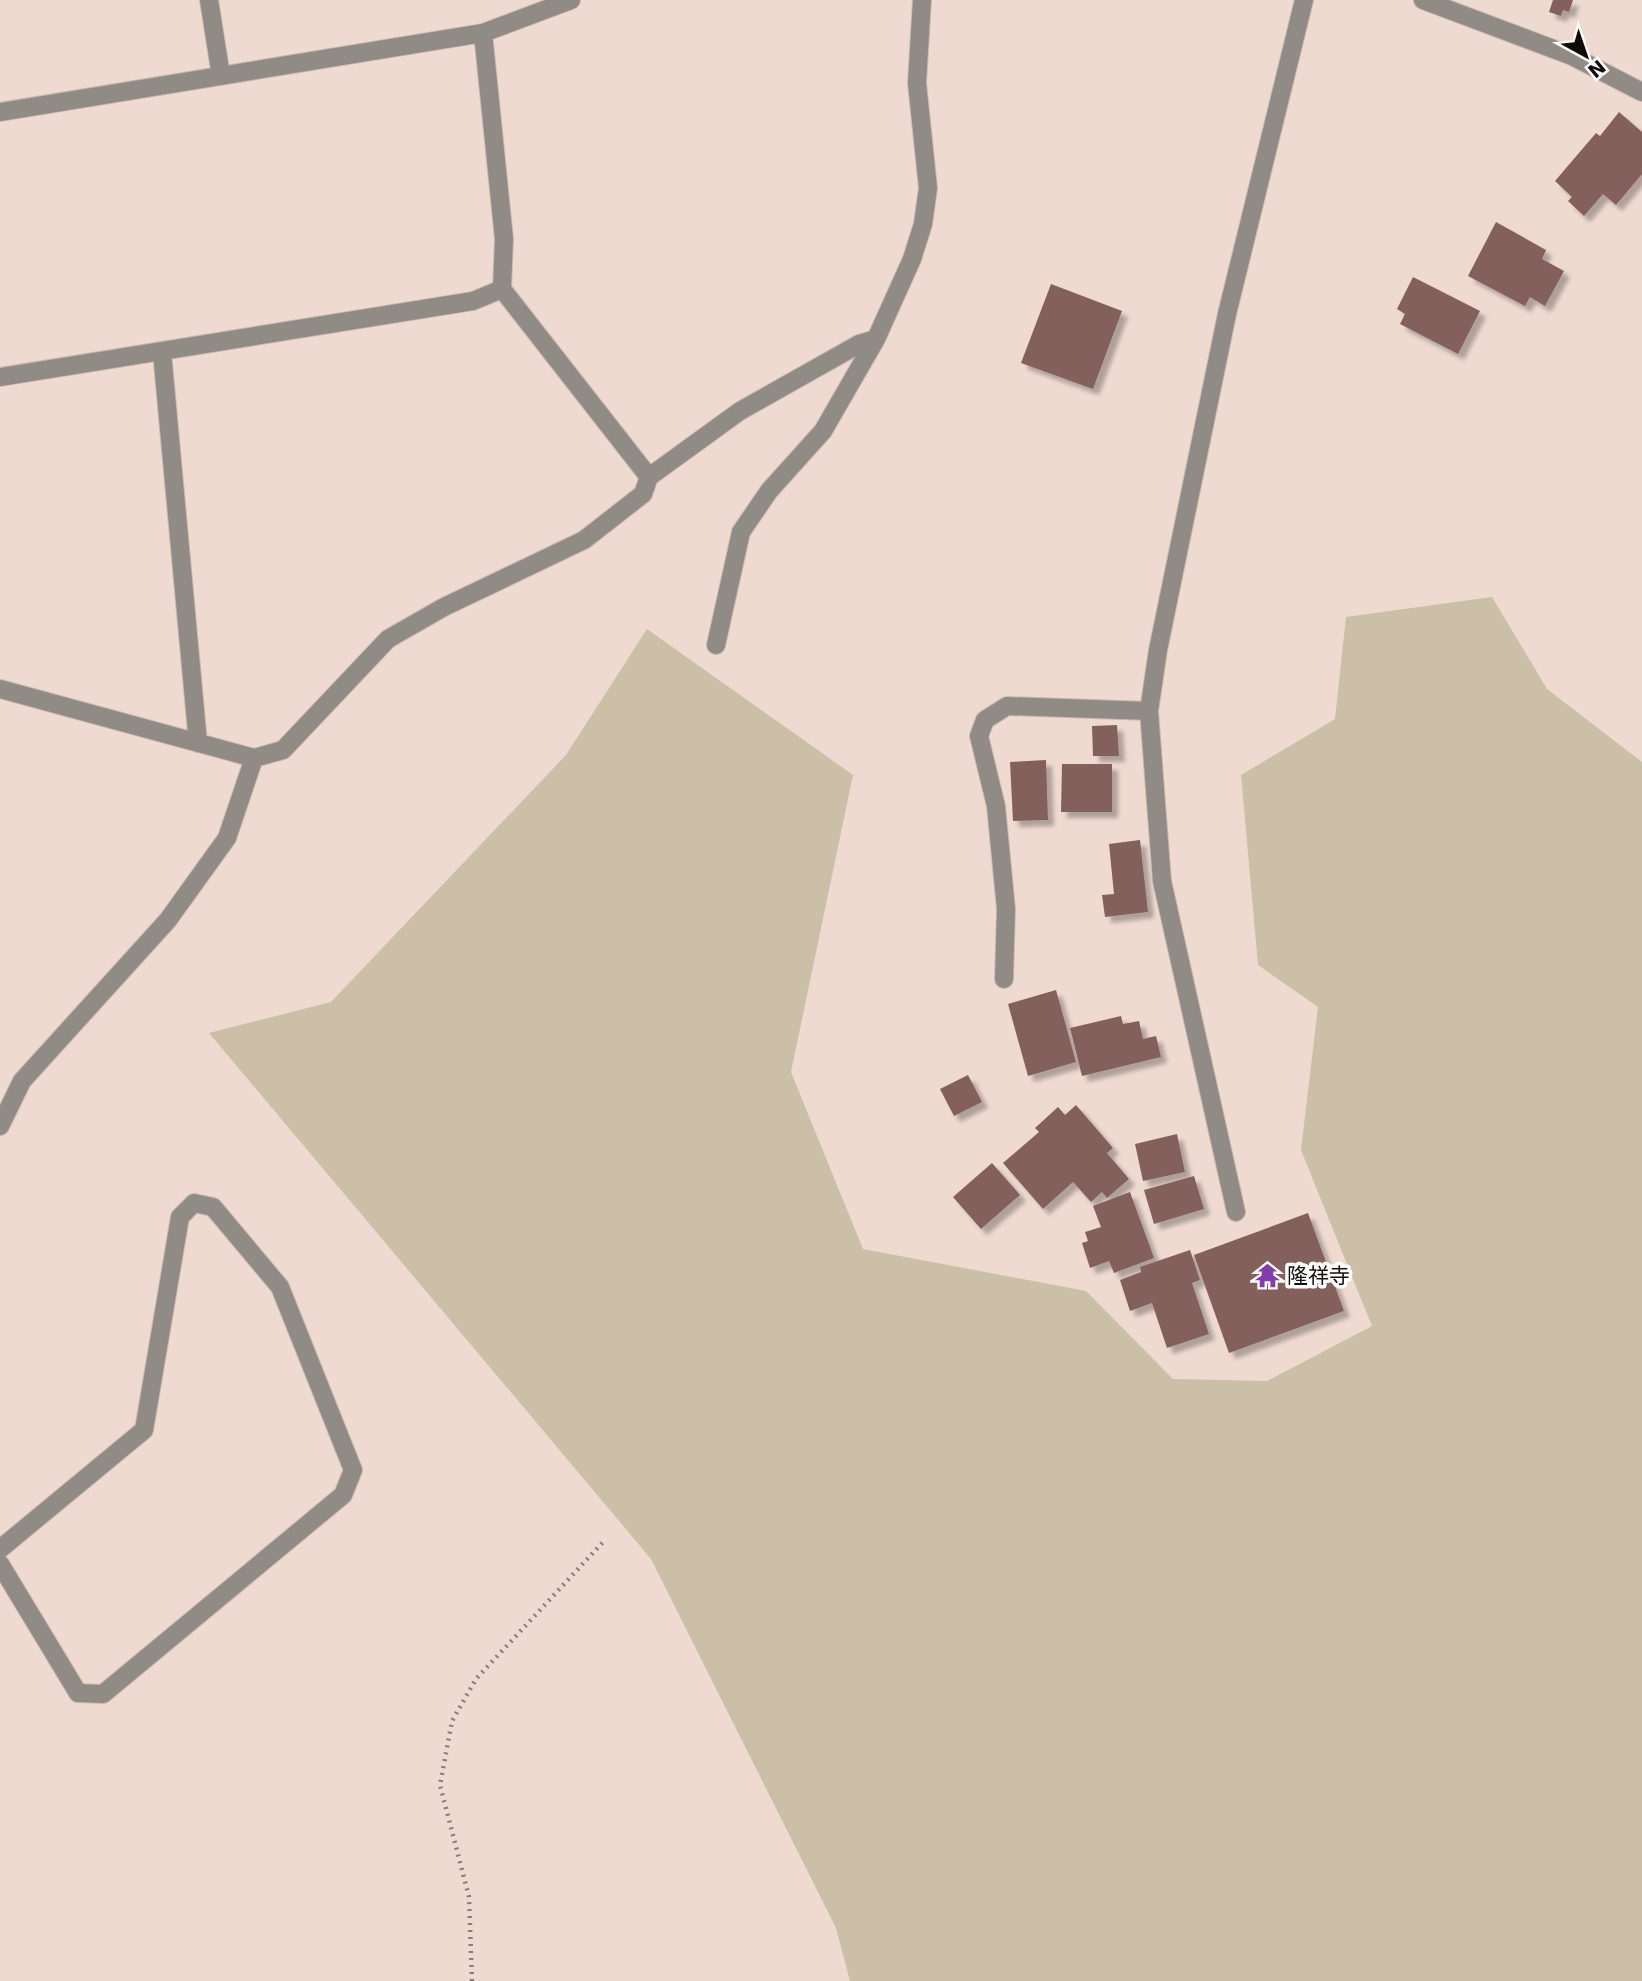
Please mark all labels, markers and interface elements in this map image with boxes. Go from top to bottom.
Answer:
north arrow [1551,21,1621,91]
text: N [1584,55,1610,83]
temple icon: 隆祥寺 [1253,1262,1281,1290]
place label: 隆祥寺 [1287,1264,1350,1288]

